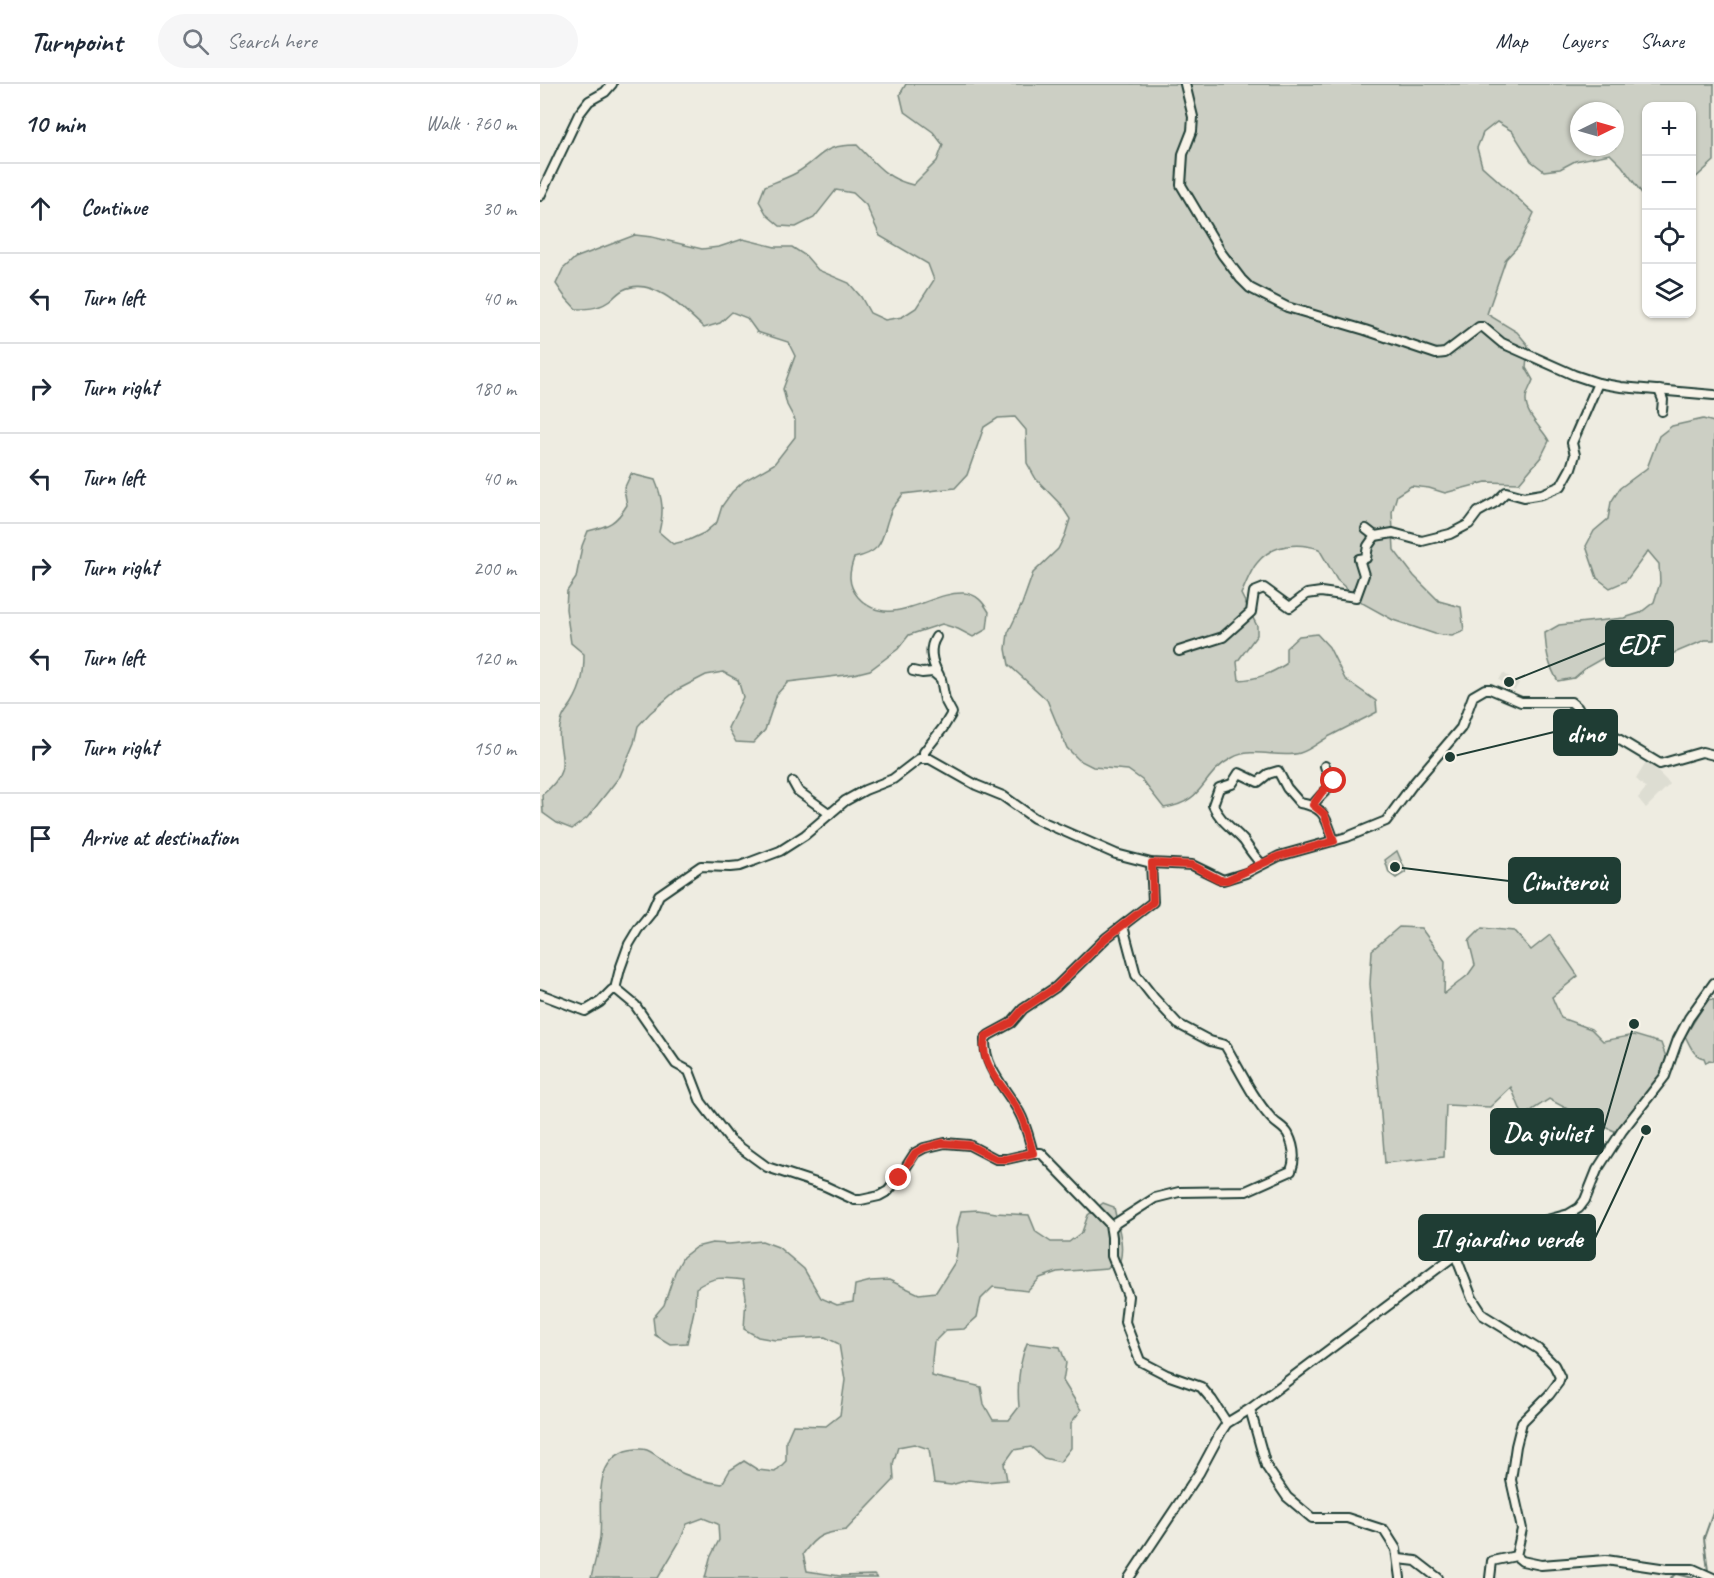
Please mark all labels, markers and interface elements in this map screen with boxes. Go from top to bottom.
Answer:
search box [158,14,578,68]
text: Turnpoint [30,24,122,59]
icon: search [179,25,212,58]
text: Search here [227,27,317,55]
text: Map [1495,28,1528,54]
text: Layers [1561,28,1607,54]
text: Share [1640,28,1684,54]
north arrow [1570,102,1624,156]
map controls [1642,102,1696,318]
button: + [1642,102,1696,156]
text: 10 min [24,107,86,140]
text: Walk · 760 m [426,111,516,136]
button: − [1642,156,1696,210]
icon: ahead [24,192,57,225]
text: Continue [81,194,147,222]
text: 30 m [482,196,516,221]
button: locate [1642,210,1696,264]
button: layers [1642,264,1696,318]
icon: left [24,282,57,315]
text: Turn left [81,284,145,312]
text: 40 m [482,286,516,311]
icon: right [24,372,57,405]
text: Turn right [81,374,158,402]
text: 180 m [473,376,516,401]
icon: left [24,462,57,495]
text: Turn left [81,464,145,492]
text: 40 m [482,466,516,491]
icon: right [24,552,57,585]
text: Turn right [81,554,158,582]
text: 200 m [473,556,516,581]
callout: EDF [1606,621,1673,666]
text: EDF [1618,627,1666,661]
icon: left [24,642,57,675]
text: Turn left [81,644,145,672]
text: 120 m [473,646,516,671]
callout: dino [1554,710,1617,755]
text: dino [1567,716,1607,750]
icon: right [24,732,57,765]
text: Turn right [81,734,158,762]
text: 150 m [473,736,516,761]
route start [1320,767,1346,793]
icon: arrive [24,822,57,855]
text: Arrive at destination [81,824,238,852]
callout: Cimiteroù [1509,858,1620,903]
text: Cimiteroù [1521,864,1609,898]
callout: Da giuliet [1491,1109,1603,1154]
text: Da giuliet [1503,1115,1595,1149]
route end [885,1164,911,1190]
callout: Il giardino verde [1419,1215,1595,1260]
text: Il giardino verde [1431,1221,1585,1255]

